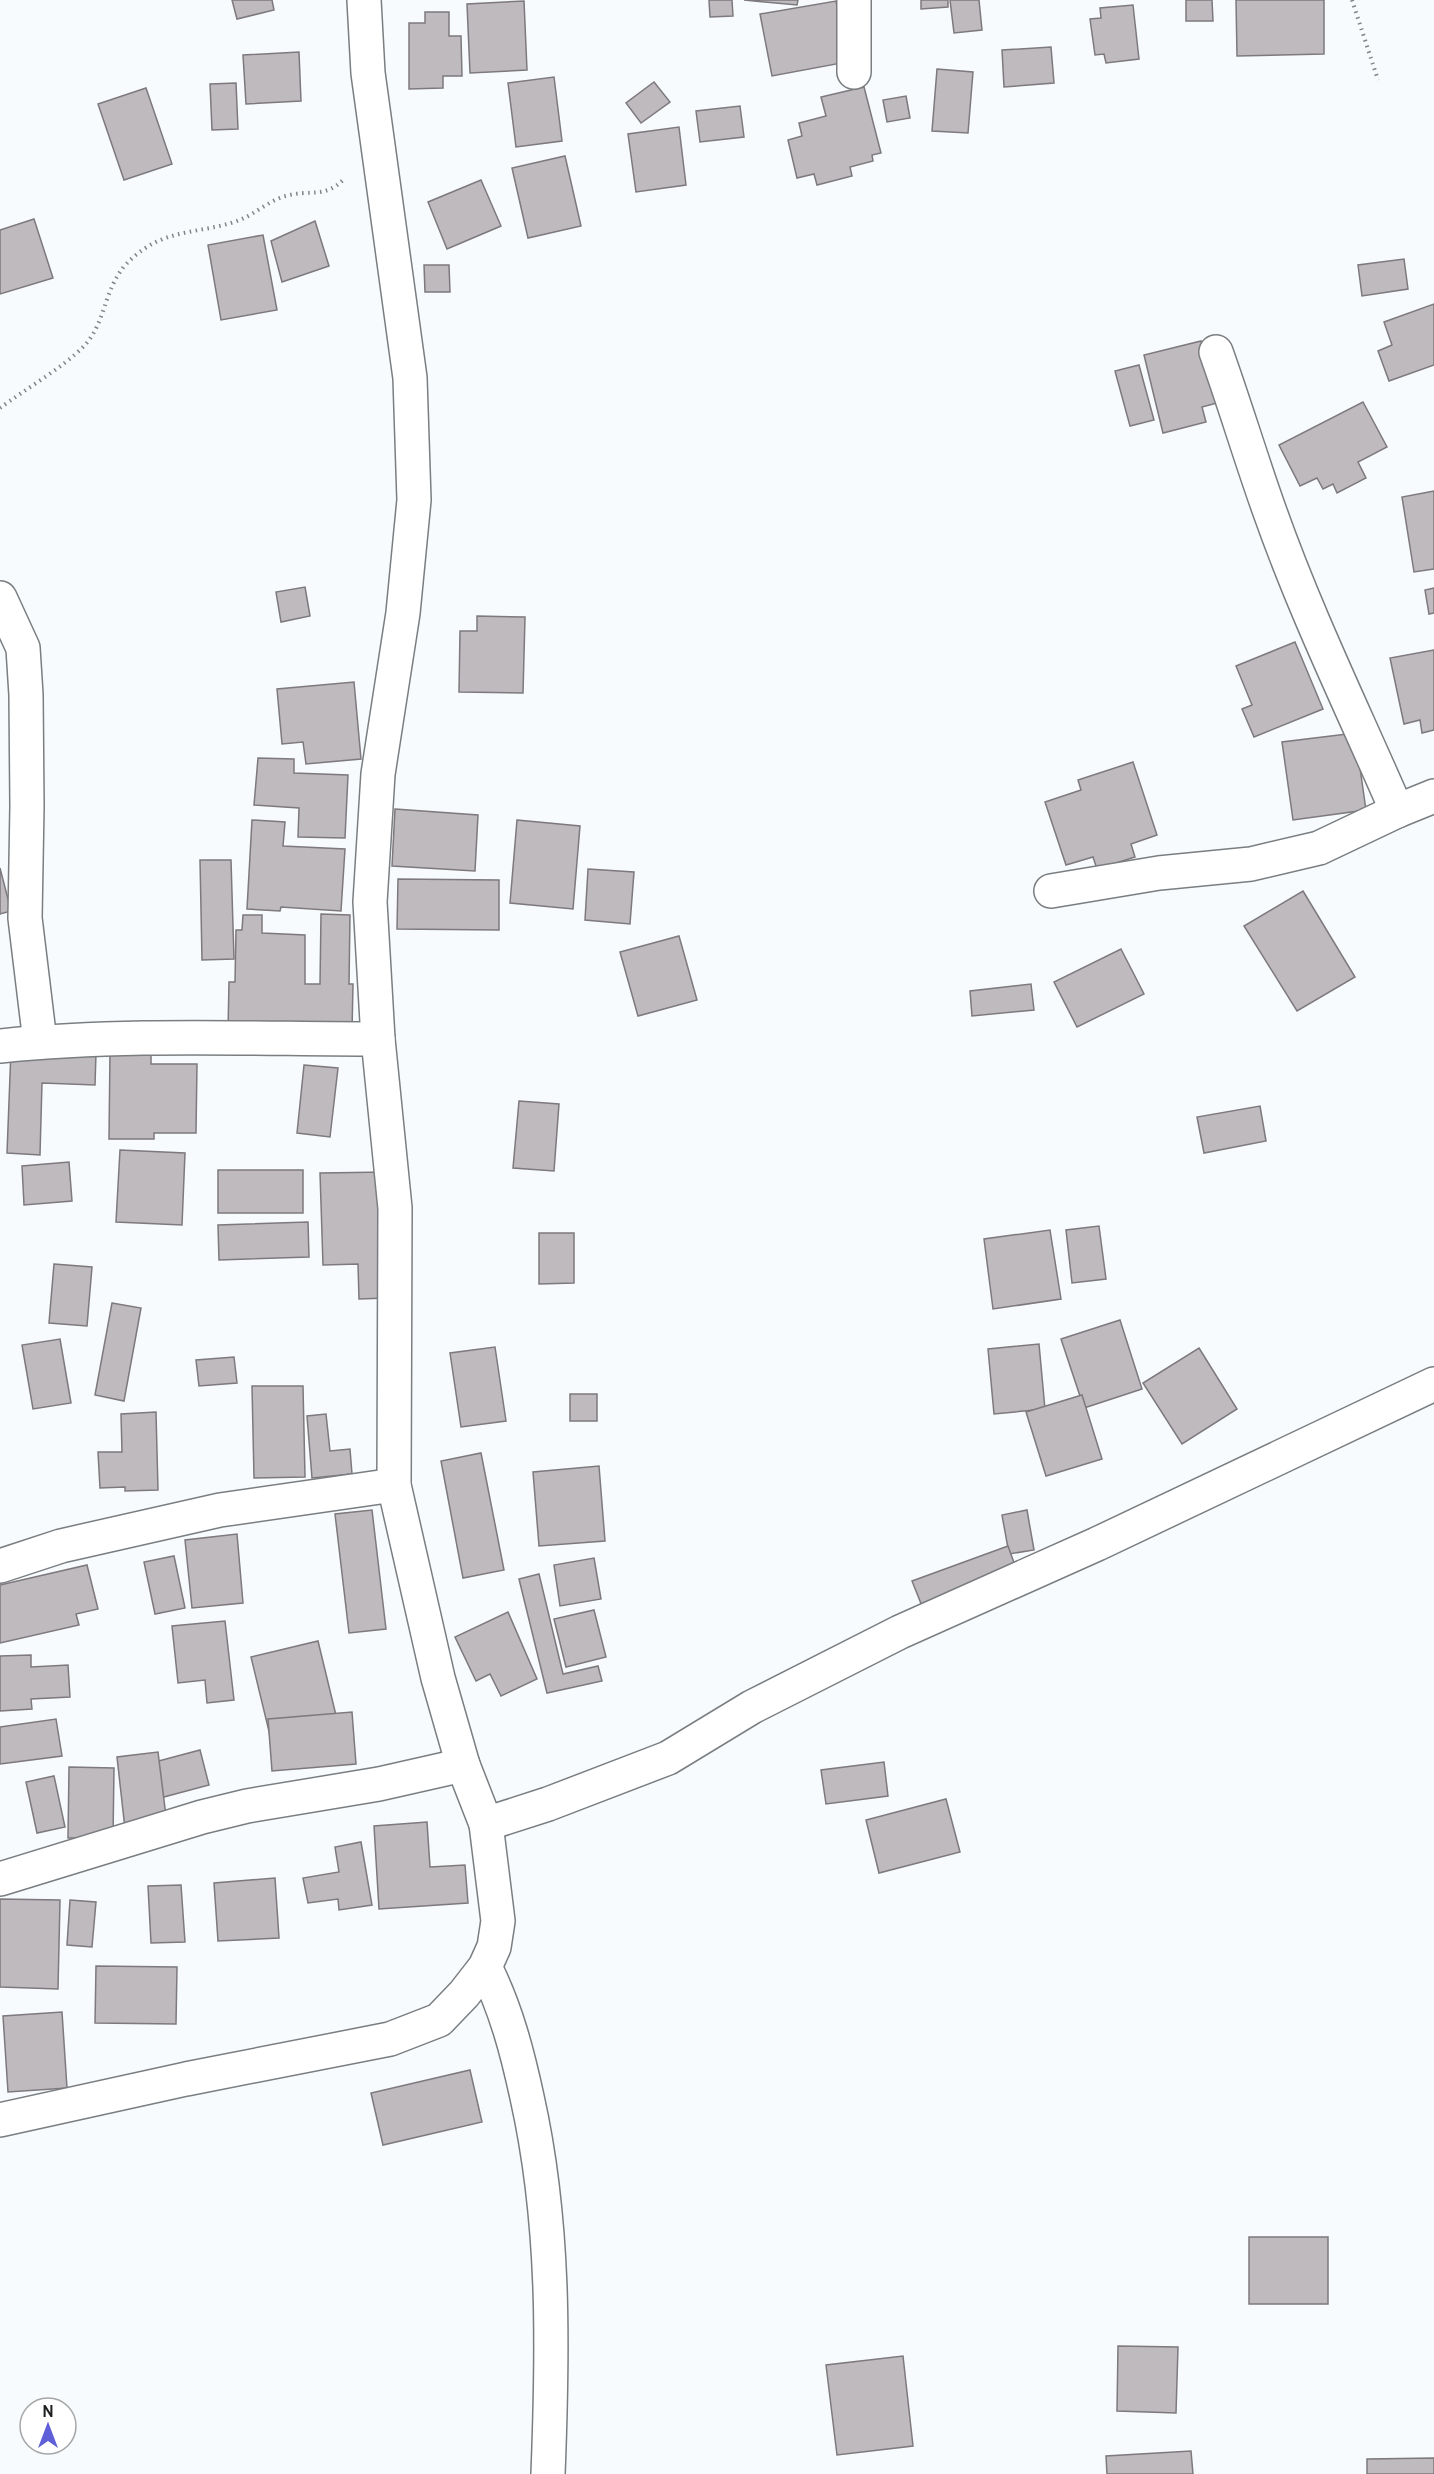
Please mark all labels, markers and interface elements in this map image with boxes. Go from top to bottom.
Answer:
north arrow [18,2396,78,2456]
text: N [42,2403,54,2423]

